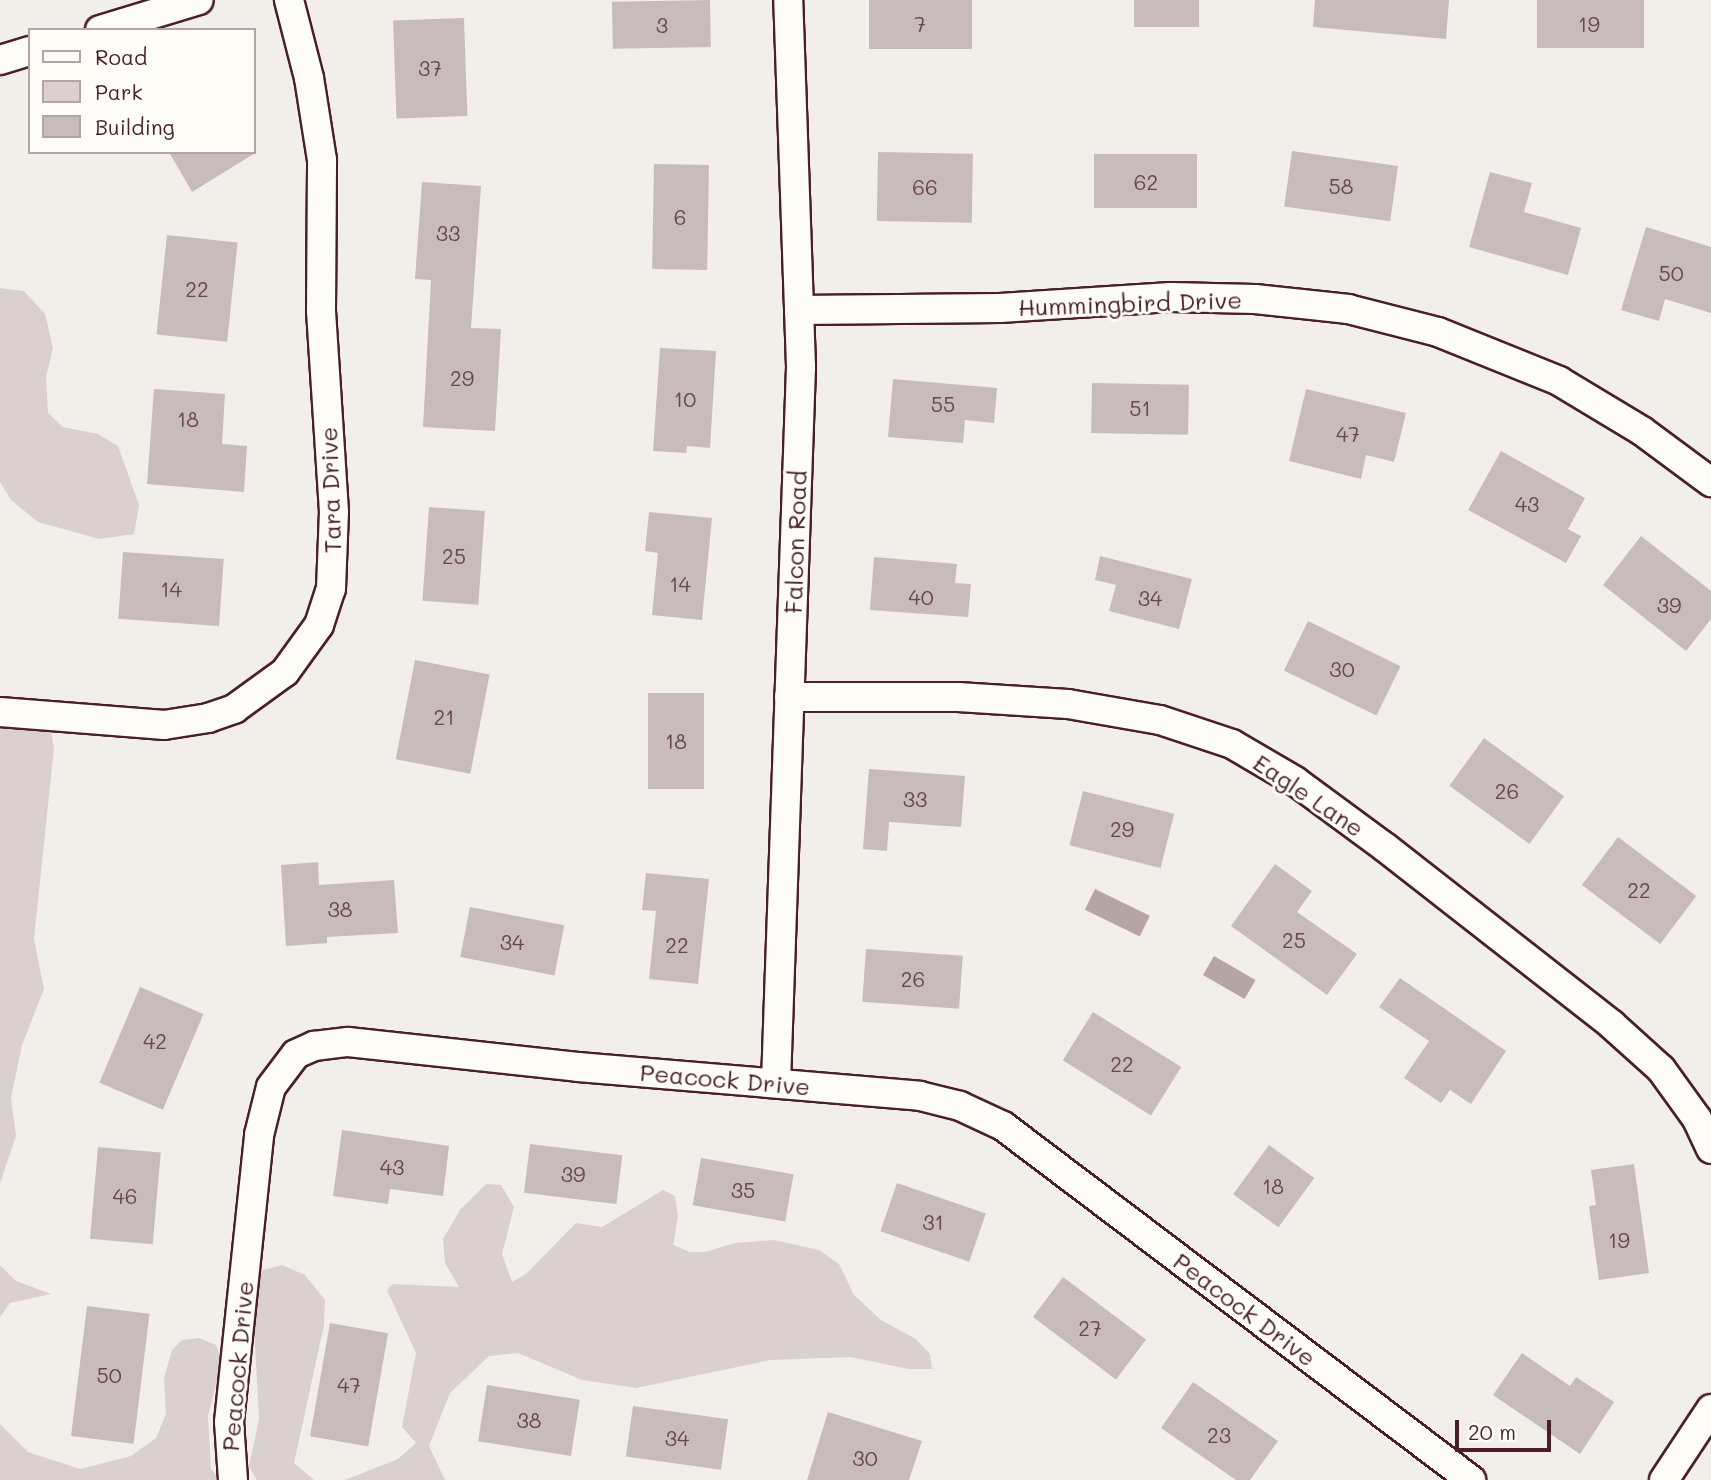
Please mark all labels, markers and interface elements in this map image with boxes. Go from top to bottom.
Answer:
house number: 7 [914,11,926,37]
house number: 19 [1578,11,1600,37]
house number: 3 [656,12,668,38]
legend [28,28,256,154]
text: Road [95,43,147,70]
house number: 37 [418,55,442,81]
text: Park [95,78,143,105]
text: Building [95,113,175,140]
house number: 62 [1134,169,1158,195]
house number: 58 [1329,173,1353,199]
house number: 66 [912,174,938,200]
house number: 6 [674,204,686,230]
house number: 33 [436,220,460,246]
house number: 50 [1658,260,1684,286]
house number: 22 [185,276,209,302]
street label: Hummingbird Drive [1018,285,1242,321]
house number: 29 [450,365,474,391]
house number: 10 [674,386,696,412]
house number: 55 [931,391,955,417]
house number: 51 [1129,395,1151,421]
house number: 18 [177,406,199,432]
house number: 47 [1336,421,1360,447]
street label: Tara Drive [313,426,347,554]
street label: Falcon Road [778,470,812,614]
house number: 43 [1515,491,1539,517]
house number: 25 [442,543,466,569]
house number: 14 [669,571,691,597]
house number: 14 [160,576,182,602]
house number: 40 [908,584,934,610]
house number: 34 [1138,585,1162,611]
house number: 39 [1657,592,1681,618]
house number: 30 [1329,656,1355,682]
house number: 21 [433,704,455,730]
house number: 18 [665,728,687,754]
street label: Eagle Lane [1248,748,1370,842]
house number: 26 [1495,778,1519,804]
house number: 33 [903,786,927,812]
house number: 29 [1110,816,1134,842]
house number: 22 [1627,877,1651,903]
house number: 38 [327,896,353,922]
house number: 25 [1282,927,1306,953]
house number: 34 [500,929,524,955]
house number: 22 [665,932,689,958]
house number: 26 [901,966,925,992]
house number: 42 [143,1028,167,1054]
house number: 22 [1110,1051,1134,1077]
street label: Peacock Drive [639,1057,811,1101]
house number: 43 [380,1154,404,1180]
house number: 39 [561,1161,585,1187]
house number: 18 [1262,1173,1284,1199]
house number: 35 [731,1177,755,1203]
house number: 46 [112,1183,138,1209]
house number: 31 [922,1209,944,1235]
house number: 19 [1608,1227,1630,1253]
street label: Peacock Drive [1168,1246,1322,1372]
street label: Peacock Drive [215,1280,259,1452]
house number: 27 [1078,1315,1102,1341]
house number: 50 [96,1362,122,1388]
house number: 47 [337,1372,361,1398]
scale bar [1459,1406,1555,1450]
house number: 38 [516,1407,542,1433]
text: 20 m [1468,1418,1516,1445]
house number: 23 [1207,1422,1231,1448]
house number: 34 [665,1425,689,1451]
house number: 30 [852,1445,878,1471]

